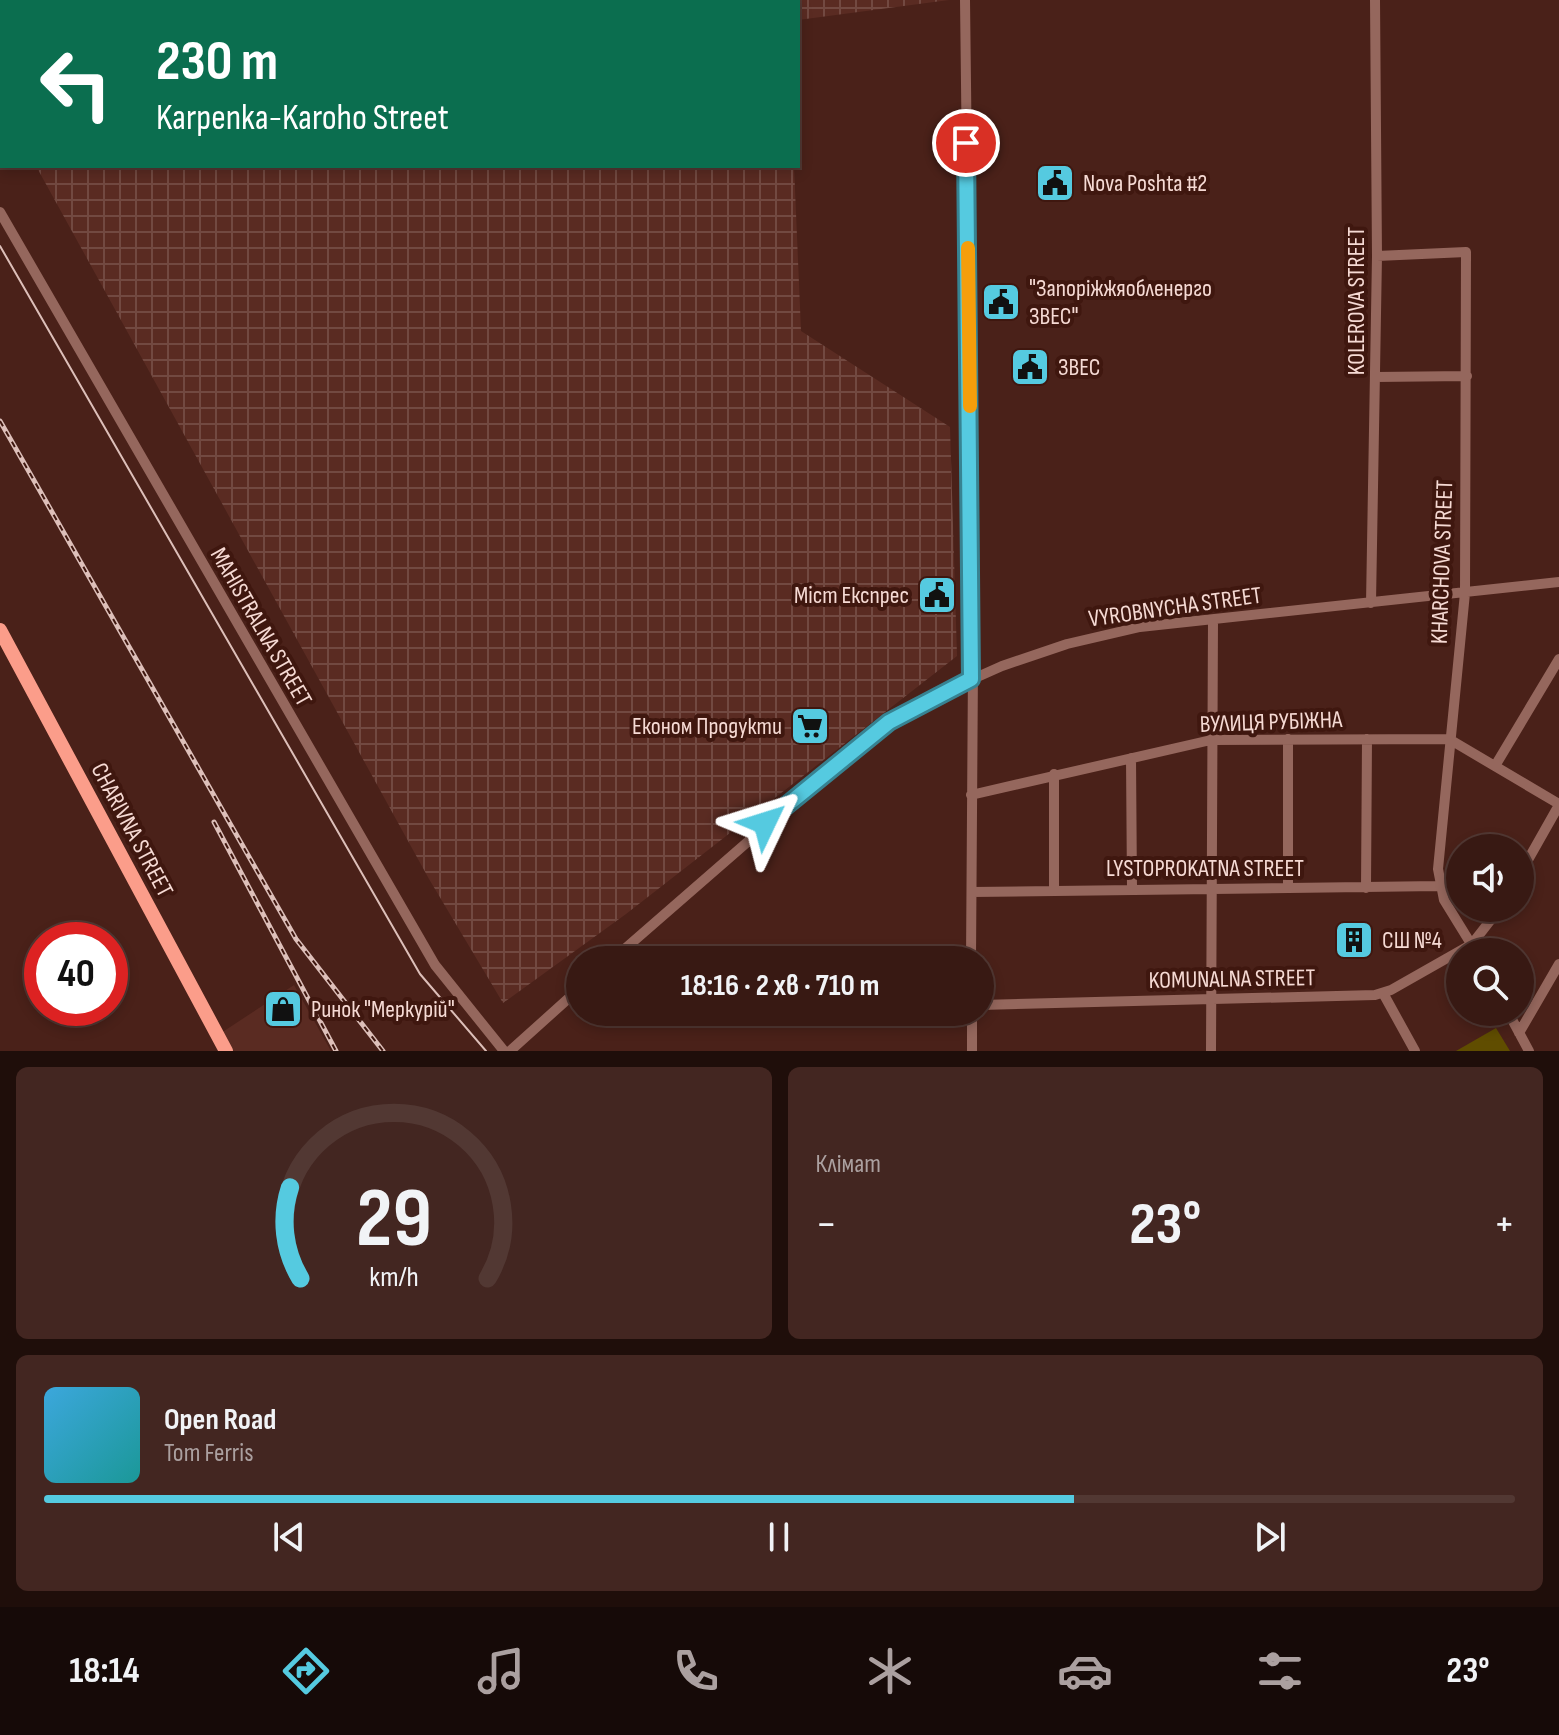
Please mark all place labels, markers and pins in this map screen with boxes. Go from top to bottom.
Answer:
pin [932,109,1000,177]
public building icon: Nova Poshta #2 [1034,162,1076,204]
place label: Nova Poshta #2 [1083,169,1207,198]
place label: "Запоріжжяобленерго ЗВЕС" [1029,274,1212,331]
public building icon: "Запоріжжяобленерго ЗВЕС" [980,281,1022,323]
public building icon: ЗВЕС [1009,346,1051,388]
place label: ЗВЕС [1058,353,1100,382]
public building icon: Мiст Експрес [916,574,958,616]
place label: Мiст Експрес [794,581,909,610]
supermarket icon: Економ Продукти [789,705,831,747]
place label: Економ Продукти [632,712,782,741]
building icon: СШ №4 [1333,919,1375,961]
place label: СШ №4 [1382,926,1442,955]
shop icon: Ринок "Меркурій" [262,988,304,1030]
place label: Ринок "Меркурій" [311,995,455,1024]

